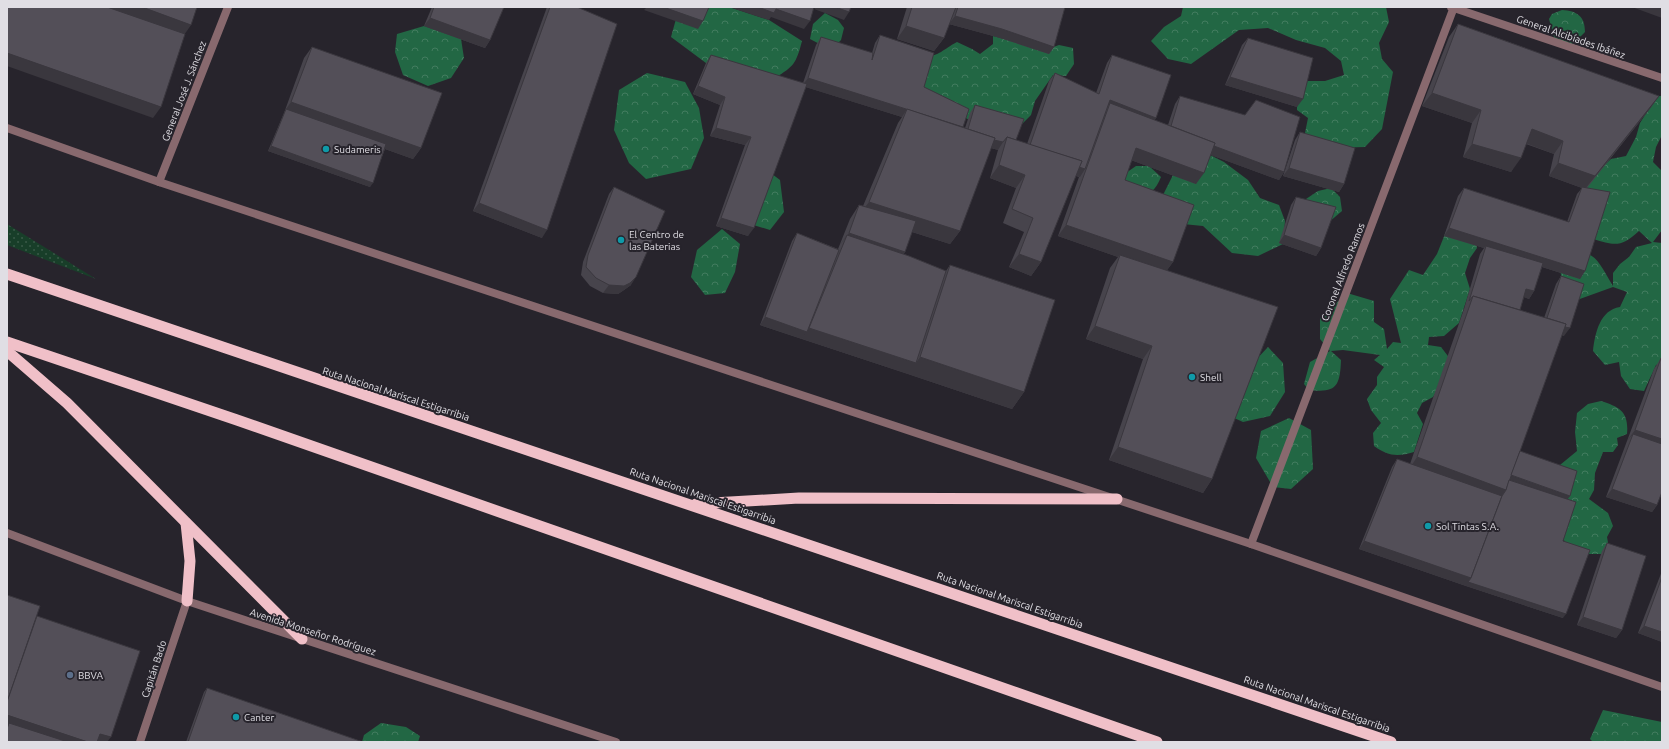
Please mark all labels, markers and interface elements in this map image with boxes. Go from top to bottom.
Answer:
street label: General Alcibíades Ibáñez [1515,13,1627,61]
street label: General José J. Sánchez [160,39,208,143]
marker: Sudameris [321,144,331,154]
place label: Sudameris [334,144,381,155]
street label: Coronel Alfredo Ramos [1319,221,1367,323]
place label: El Centro de las Baterias [629,229,684,252]
marker: El Centro de las Baterias [616,235,626,245]
street label: Ruta Nacional Mariscal Estigarribia [321,365,471,423]
marker: Shell [1187,372,1197,382]
place label: Shell [1200,372,1222,383]
street label: Ruta Nacional Mariscal Estigarribia [628,466,778,526]
marker: Sol Tintas S.A. [1423,521,1433,531]
place label: Sol Tintas S.A. [1436,521,1499,532]
street label: Ruta Nacional Mariscal Estigarribia [935,570,1085,630]
street label: Avenida Monseñor Rodríguez [249,606,378,658]
street label: Capitán Bado [140,639,169,699]
marker: BBVA [65,670,75,680]
place label: BBVA [78,670,103,681]
street label: Ruta Nacional Mariscal Estigarribia [1242,674,1392,734]
marker: Canter [231,712,241,722]
place label: Canter [244,712,274,723]

